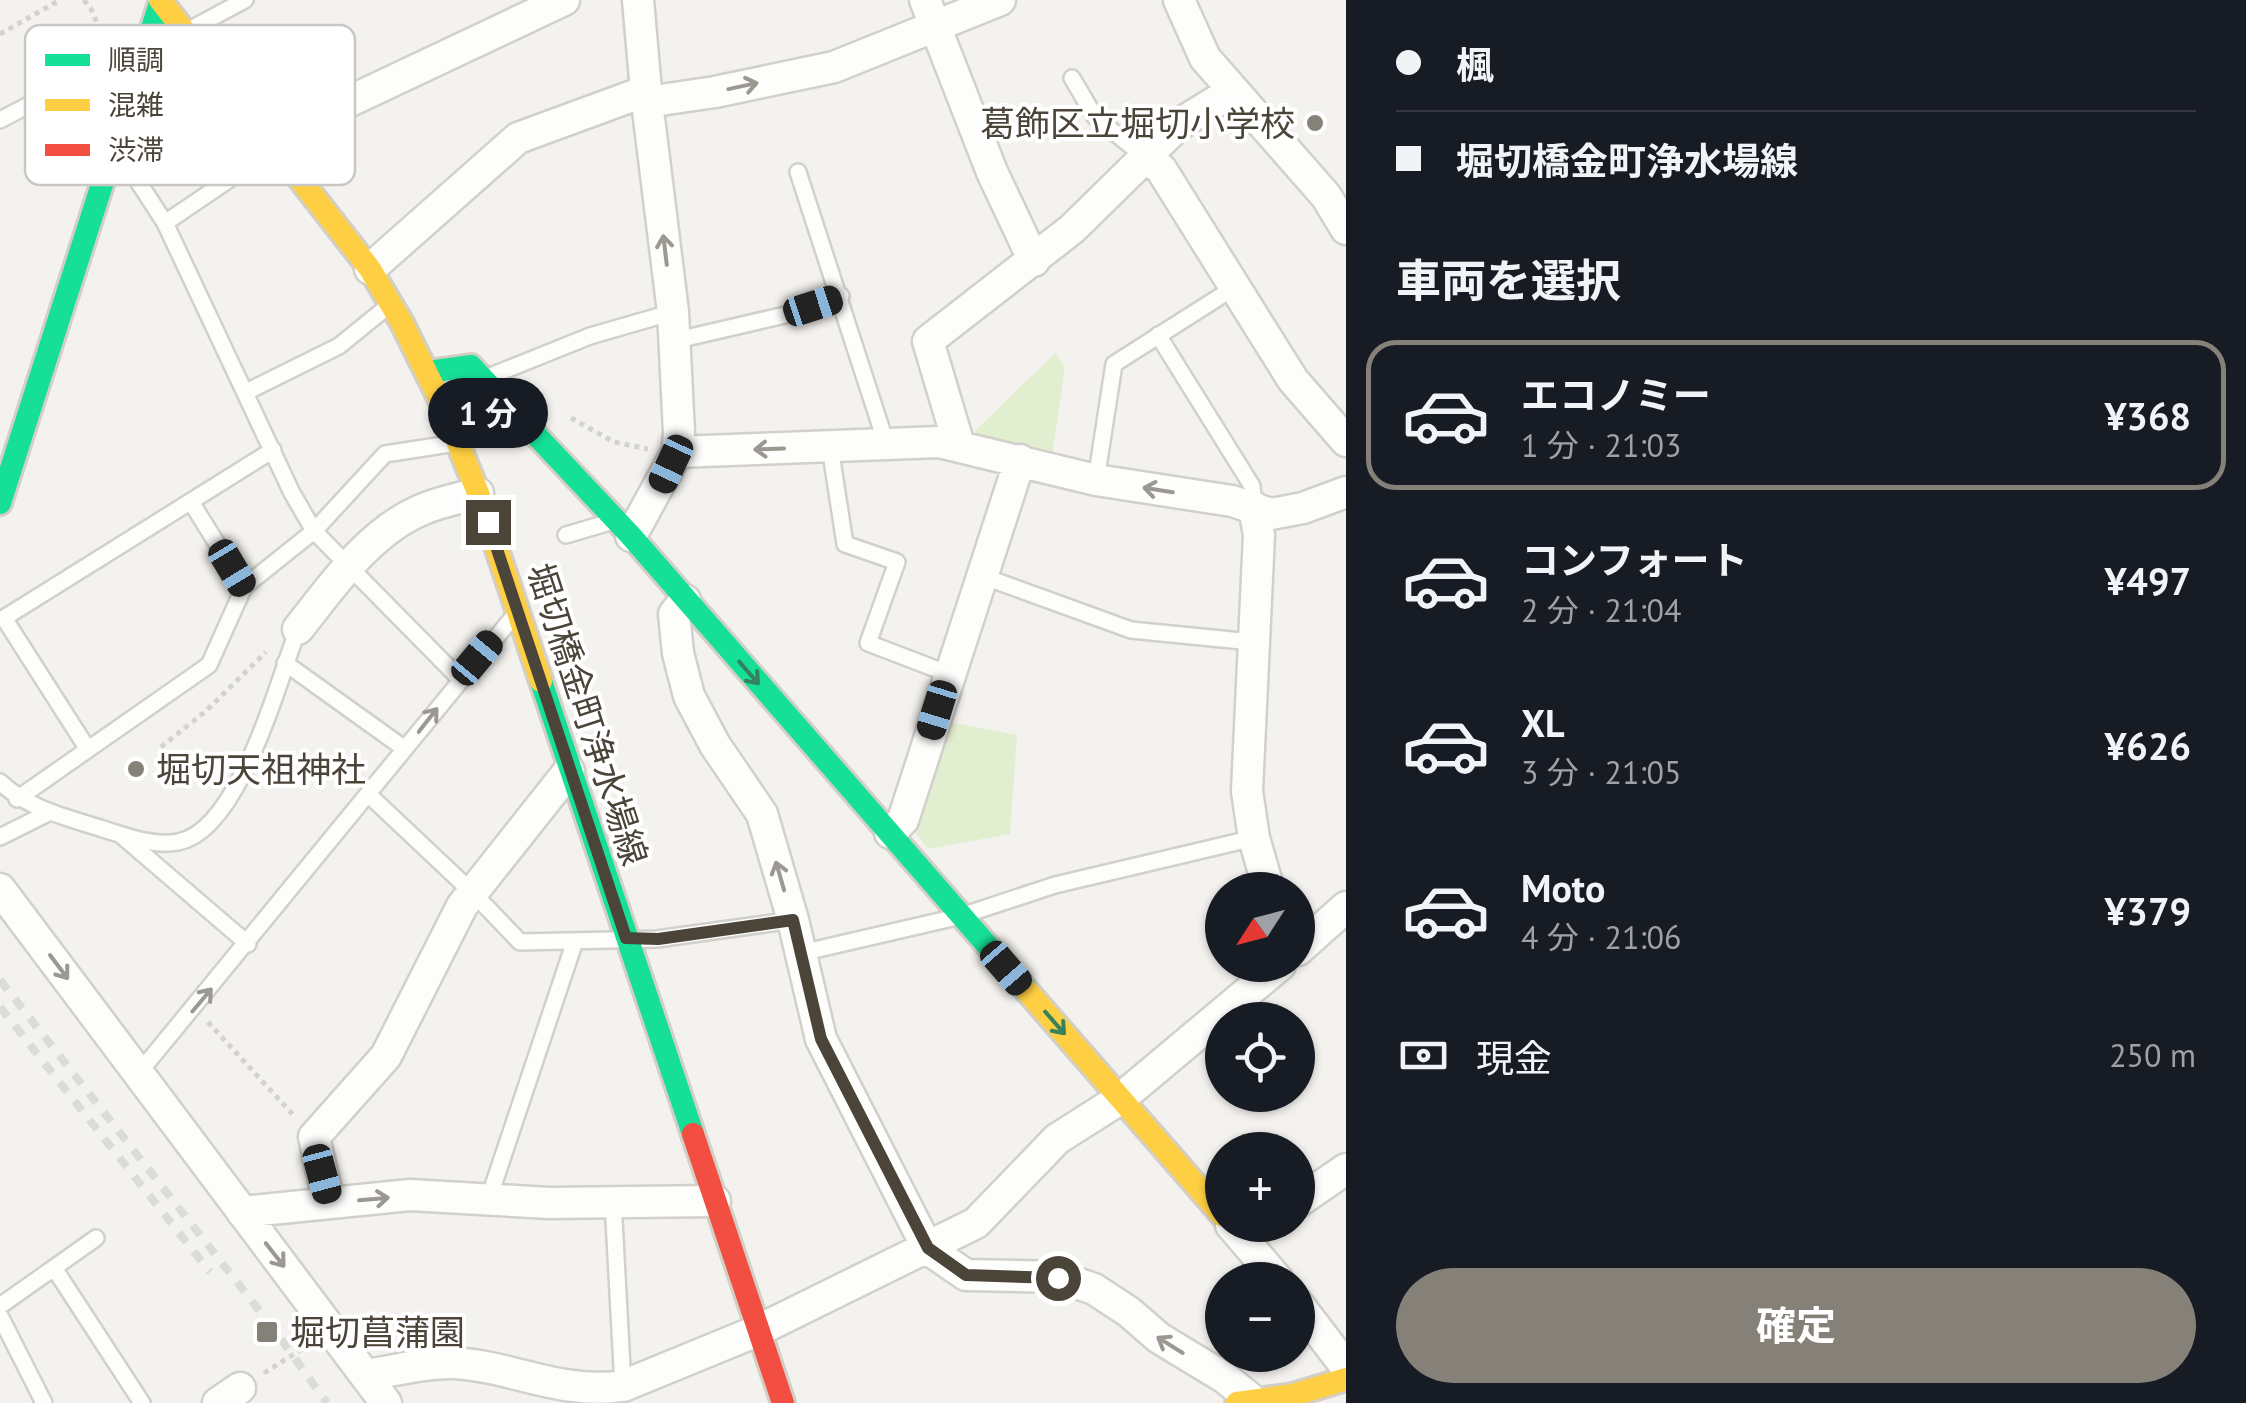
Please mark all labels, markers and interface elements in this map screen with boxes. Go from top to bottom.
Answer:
legend [25,25,355,185]
text: 楓 [1456,40,1494,89]
text: 順調 [108,41,164,78]
one-way arrow [726,76,758,95]
text: 混雑 [108,86,164,123]
place label: 葛飾区立堀切小学校 [980,100,1295,146]
marker: 葛飾区立堀切小学校 [1304,112,1326,134]
text: 渋滞 [108,131,164,168]
text: 堀切橋金町浄水場線 [1456,136,1798,185]
one-way arrow [655,235,674,267]
text: 車両を選択 [1396,251,1621,309]
car [780,282,846,330]
icon: car [1401,370,1491,460]
text: エコノミー [1521,370,1711,419]
callout: 1 分 [428,377,548,447]
text: ¥368 [2105,391,2191,440]
text: 1 分 [459,392,517,434]
text: 1 分 · 21:03 [1521,424,1681,466]
car [645,430,697,498]
one-way arrow [753,439,785,458]
one-way arrow [1142,480,1175,499]
route end [466,500,511,545]
car [204,535,260,601]
icon: car [1401,535,1491,625]
text: コンフォート [1521,535,1748,584]
text: ¥497 [2105,556,2191,605]
street label: 堀切橋金町浄水場線 [517,557,659,871]
text: 2 分 · 21:04 [1521,589,1681,631]
car [446,625,508,691]
one-way arrow [738,660,761,685]
car [914,677,960,743]
text: XL [1521,698,1565,747]
icon: car [1401,700,1491,790]
one-way arrow [417,707,439,733]
text: ¥626 [2105,721,2191,770]
place label: 堀切天祖神社 [156,746,366,792]
text: 3 分 · 21:05 [1521,751,1681,793]
marker: 堀切天祖神社 [125,758,147,780]
one-way arrow [770,860,788,892]
text: Moto [1521,863,1605,912]
icon: car [1401,865,1491,955]
north arrow [1205,872,1315,982]
map controls [1205,872,1315,1372]
text: ¥379 [2105,886,2191,935]
text: 4 分 · 21:06 [1521,916,1681,958]
car [975,936,1037,1000]
one-way arrow [48,953,69,980]
one-way arrow [191,987,213,1013]
button: locate [1205,1002,1315,1112]
one-way arrow [1043,1010,1065,1036]
icon: cash [1396,1028,1451,1083]
text: 現金 [1476,1033,1552,1082]
text: 250 m [2109,1034,2196,1076]
button: + [1205,1132,1315,1242]
car [300,1141,344,1207]
one-way arrow [358,1189,390,1208]
one-way arrow [264,1241,286,1267]
route start [1036,1256,1081,1301]
button: − [1205,1262,1315,1372]
button: 確定 [1396,1268,2196,1383]
place label: 堀切菖蒲園 [290,1309,465,1355]
marker: 堀切菖蒲園 [254,1319,280,1345]
one-way arrow [1157,1335,1185,1355]

